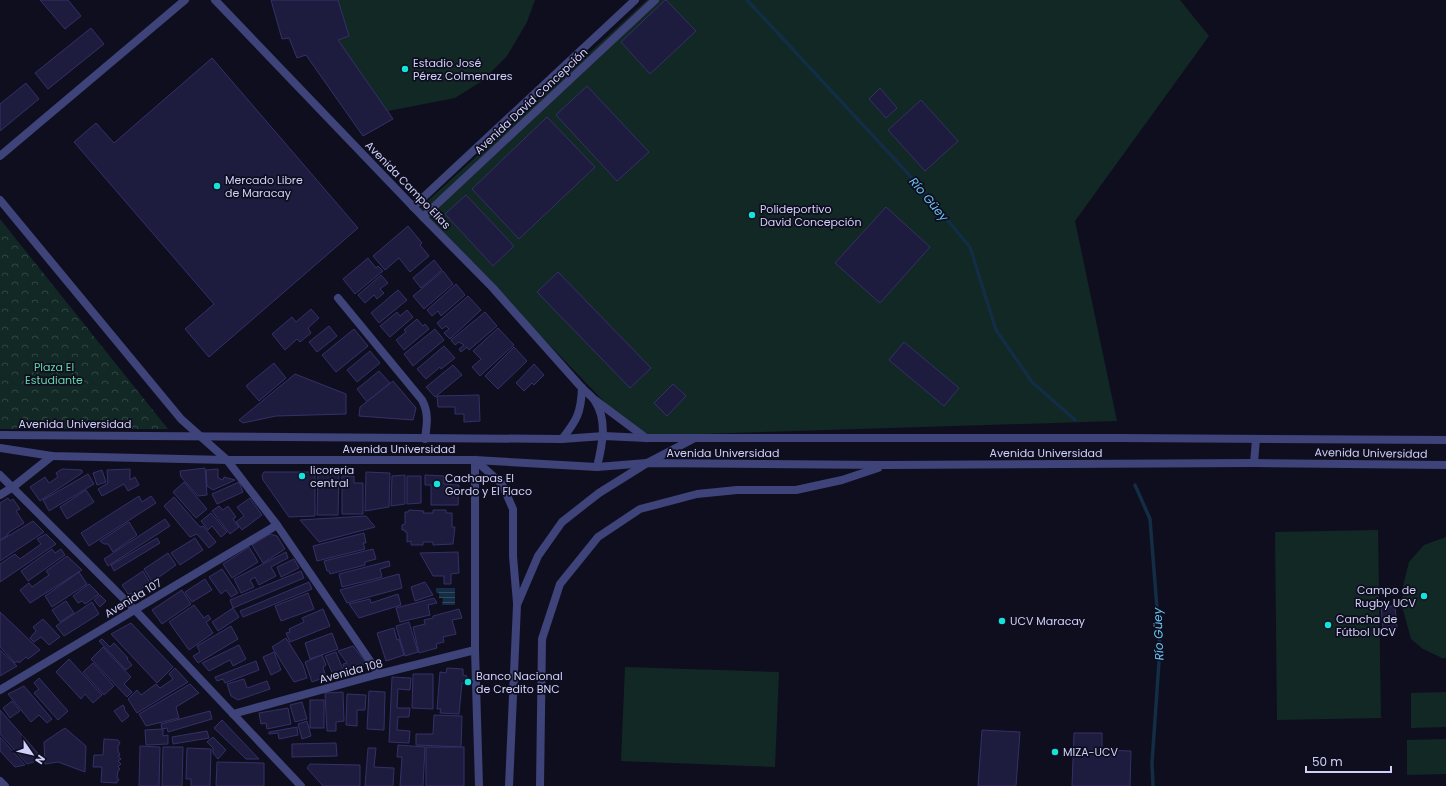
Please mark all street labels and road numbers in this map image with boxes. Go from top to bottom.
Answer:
street label: Avenida David Concepción [471,44,591,158]
street label: Avenida Campo Elías [362,137,455,233]
street label: Avenida Universidad [19,416,131,432]
street label: Avenida Universidad [343,441,455,457]
street label: Avenida Universidad [1314,444,1428,462]
street label: Avenida Universidad [667,445,779,461]
street label: Avenida Universidad [990,445,1102,461]
street label: Avenida 107 [101,575,165,621]
street label: Avenida 108 [317,655,385,687]

